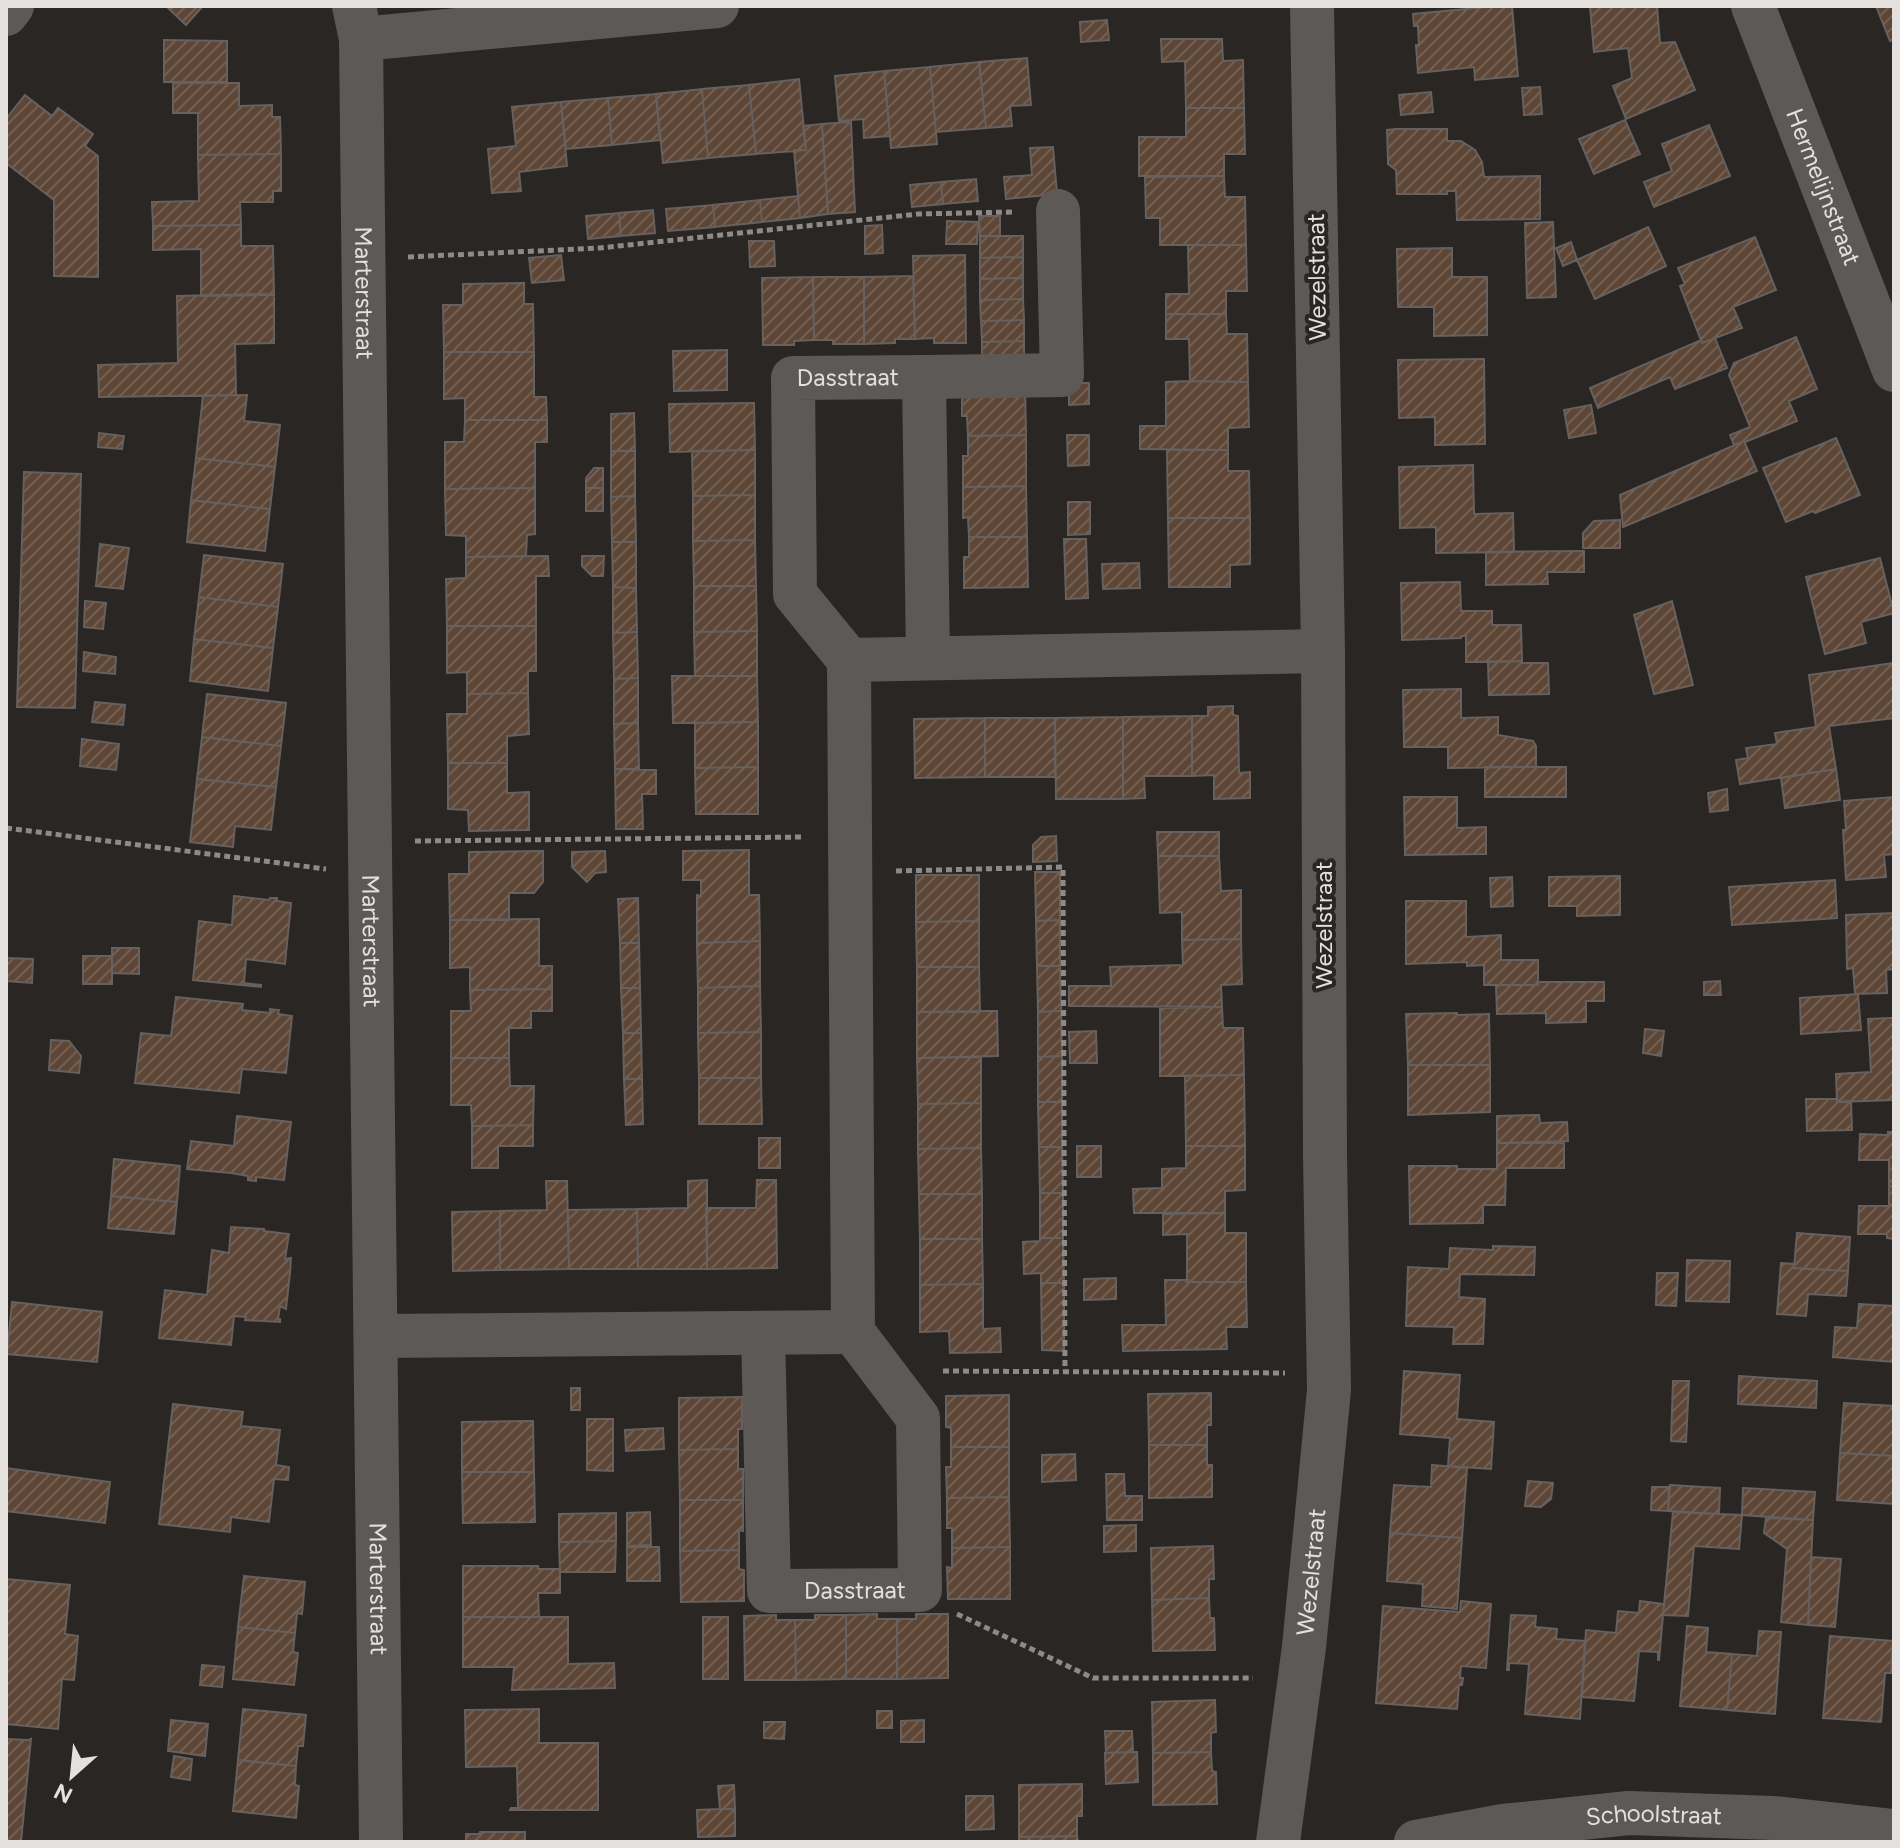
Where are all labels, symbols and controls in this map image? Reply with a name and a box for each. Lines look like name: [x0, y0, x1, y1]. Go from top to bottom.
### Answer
street label: Hermelijnstraat: [1780, 104, 1867, 269]
street label: Wezelstraat: [1301, 213, 1332, 341]
street label: Marterstraat: [349, 226, 380, 360]
street label: Dasstraat: [797, 362, 899, 392]
street label: Wezelstraat: [1309, 861, 1338, 989]
street label: Marterstraat: [356, 874, 387, 1008]
street label: Wezelstraat: [1290, 1507, 1331, 1637]
street label: Marterstraat: [363, 1522, 394, 1656]
street label: Dasstraat: [804, 1575, 906, 1605]
north arrow: [32, 1736, 112, 1816]
text: N: [49, 1777, 77, 1809]
street label: Schoolstraat: [1584, 1798, 1722, 1831]

